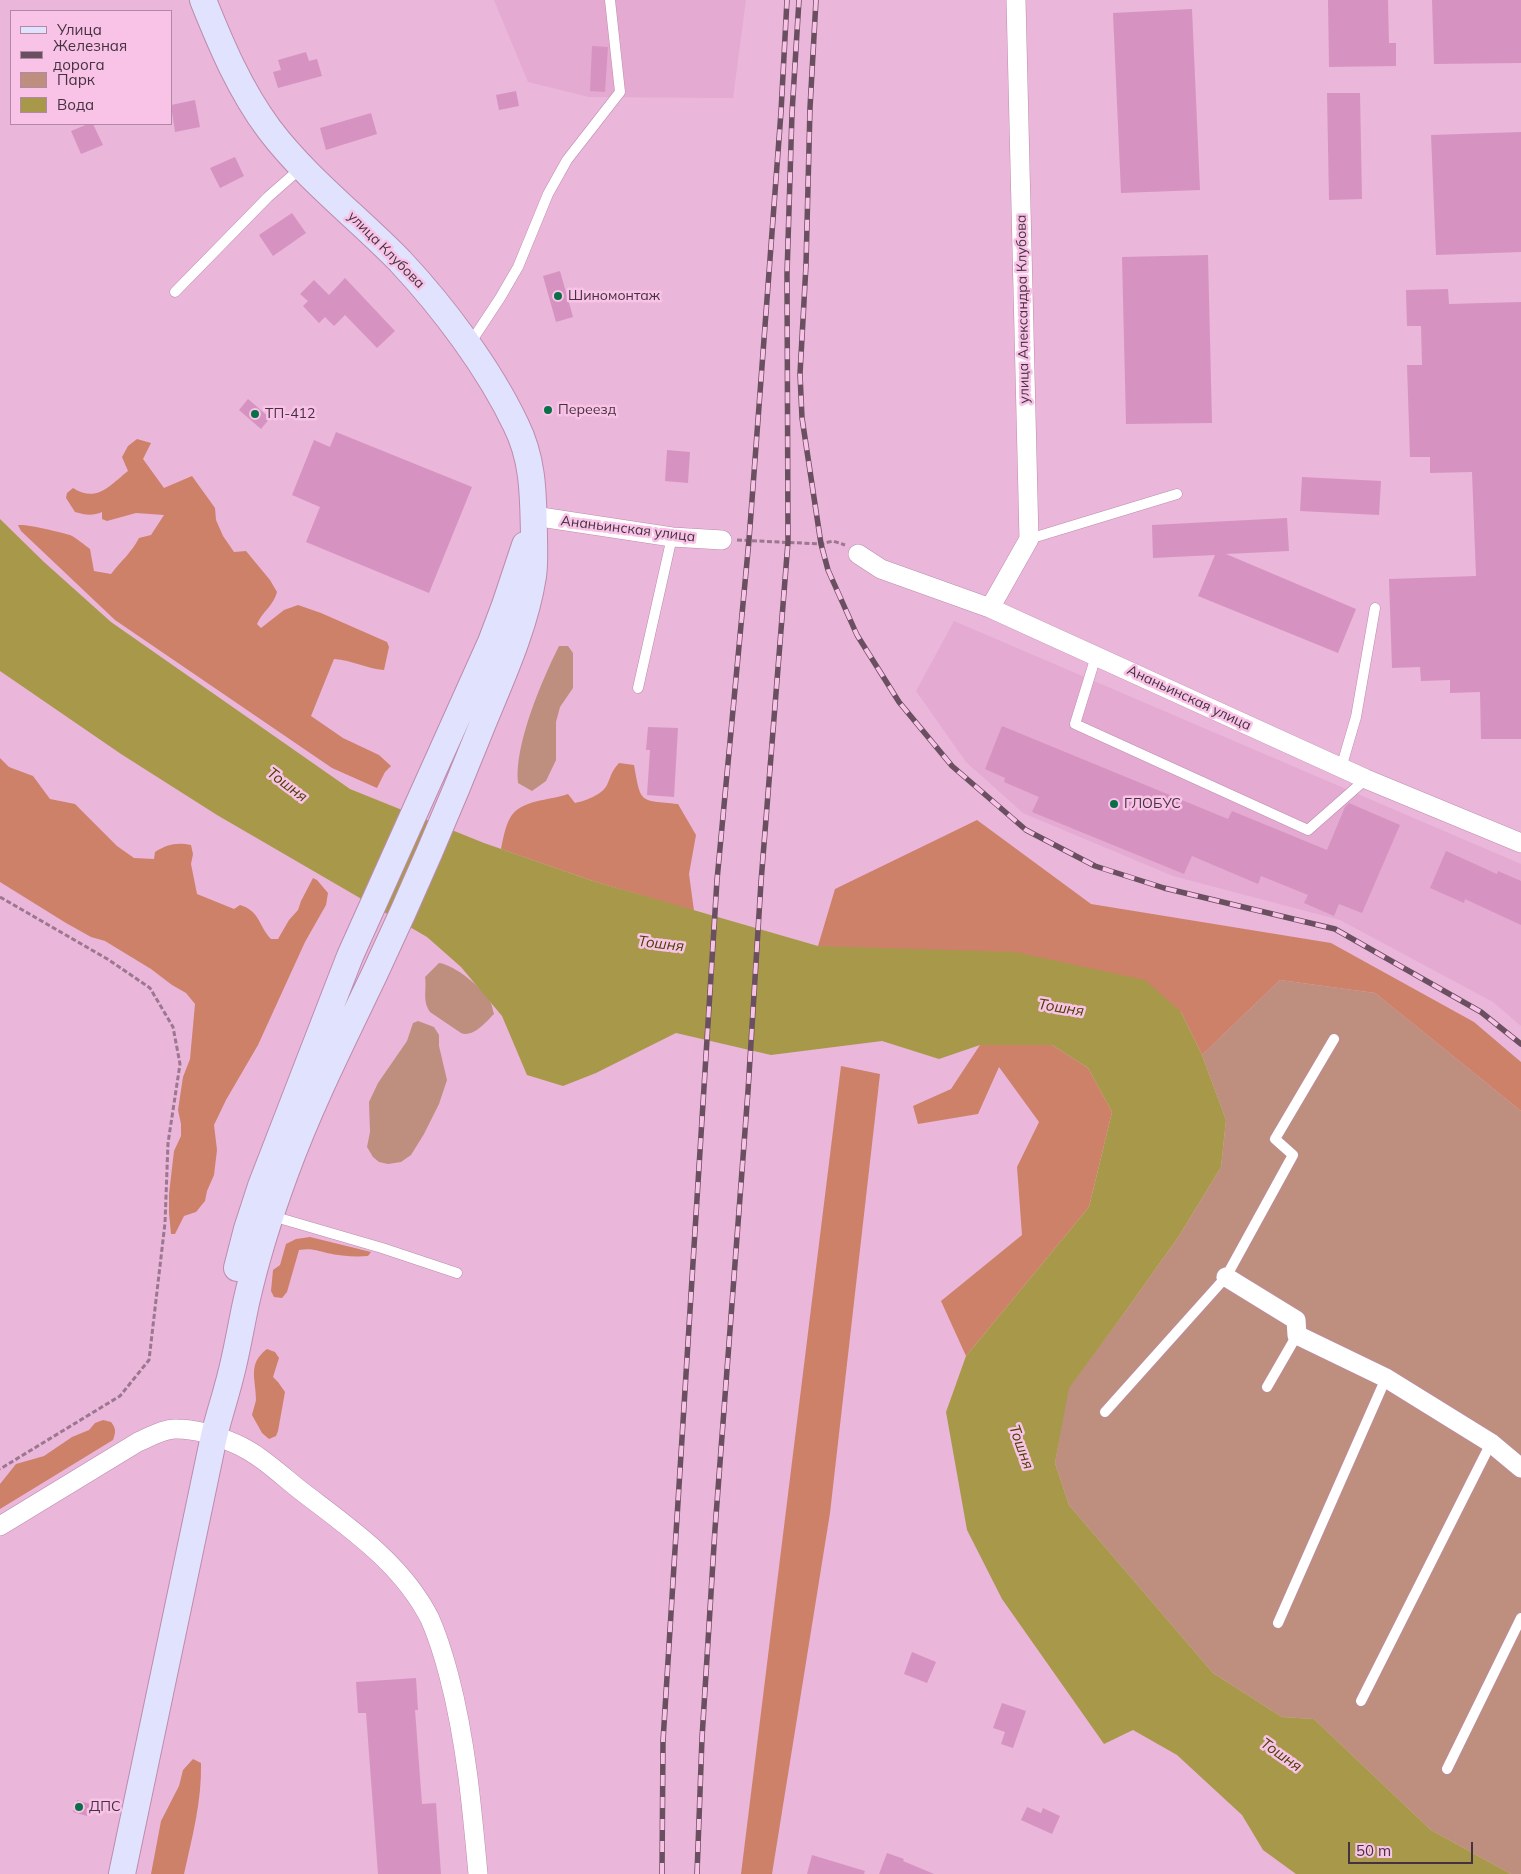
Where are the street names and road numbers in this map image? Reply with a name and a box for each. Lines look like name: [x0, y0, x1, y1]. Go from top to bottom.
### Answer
street label: улица Клубова: [344, 208, 428, 292]
street label: улица Александра Клубова: [1013, 214, 1033, 404]
street label: Ананьинская улица: [560, 512, 696, 546]
street label: Ананьинская улица: [1124, 662, 1254, 734]

